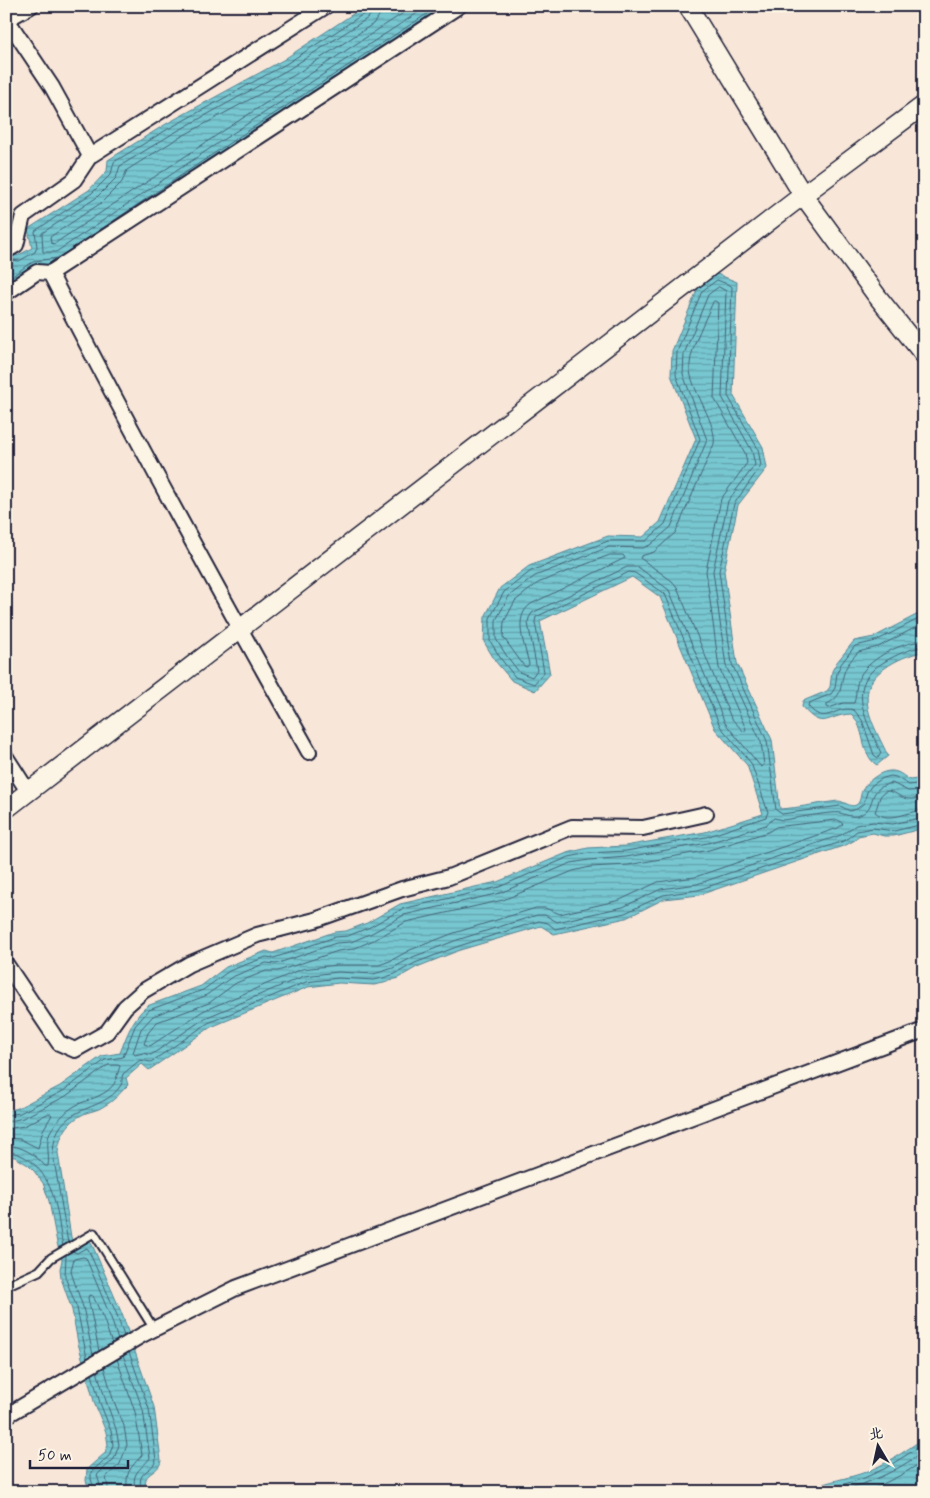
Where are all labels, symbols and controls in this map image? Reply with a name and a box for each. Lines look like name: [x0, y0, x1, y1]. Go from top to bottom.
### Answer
north arrow: [852, 1420, 902, 1470]
text: 北: [868, 1424, 884, 1444]
scale bar: [30, 1438, 128, 1470]
text: 50 m: [38, 1446, 72, 1466]

